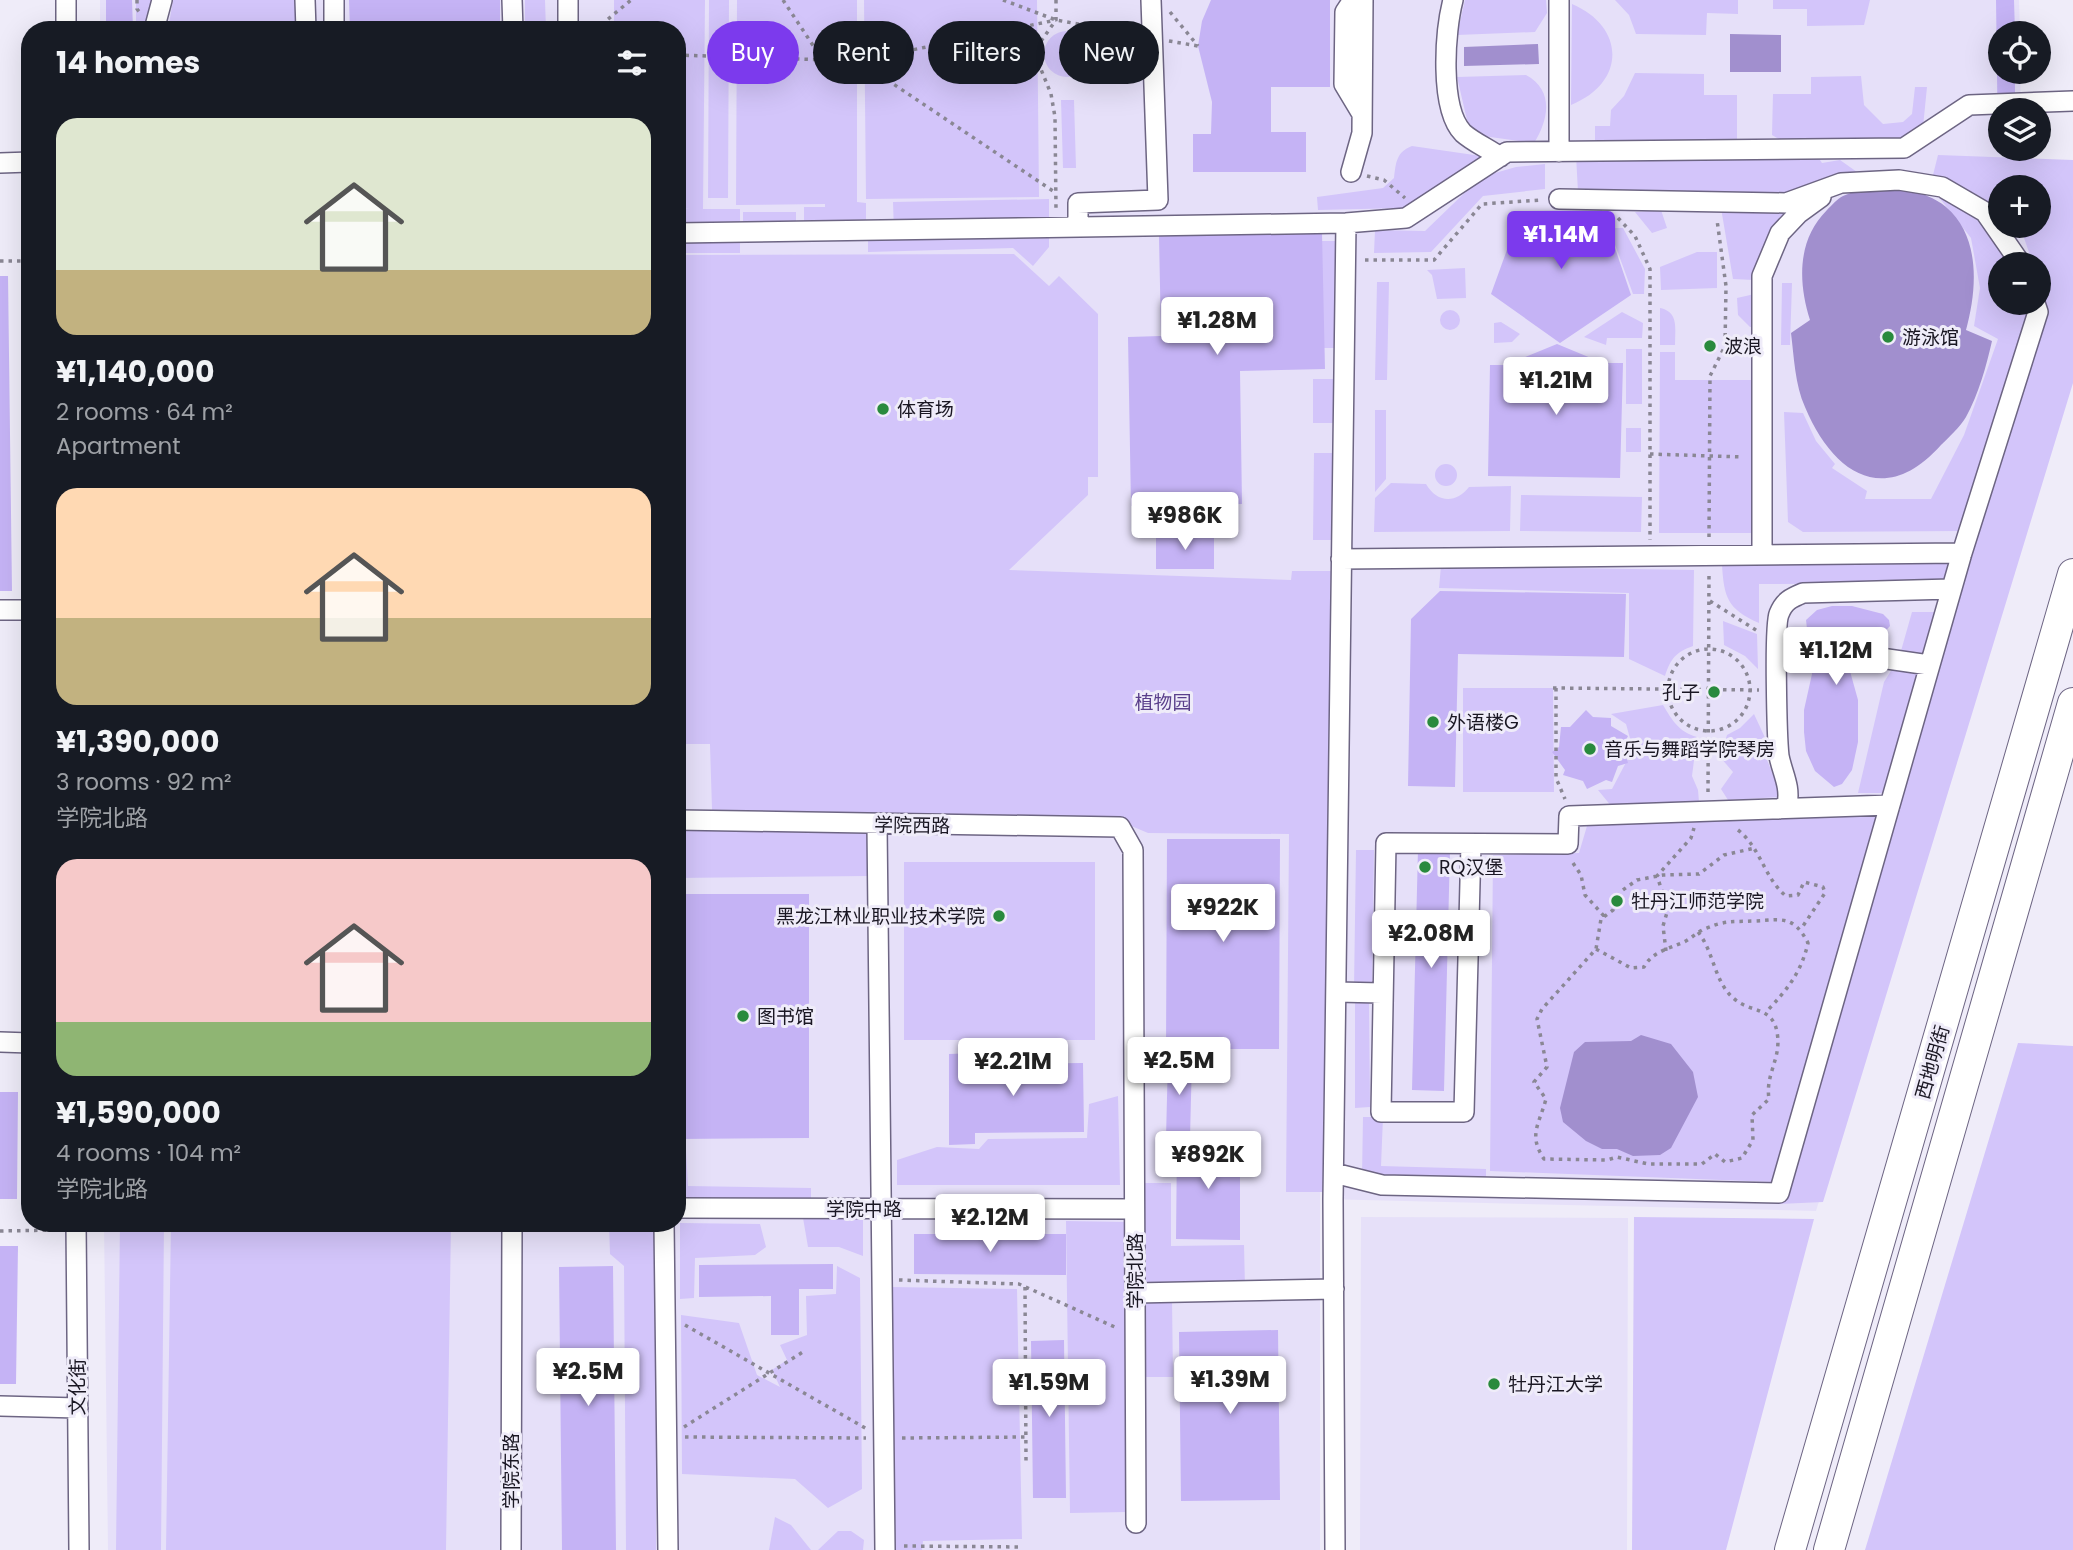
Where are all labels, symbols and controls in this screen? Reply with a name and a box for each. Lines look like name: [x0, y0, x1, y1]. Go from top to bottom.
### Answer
chip: Buy: [707, 21, 799, 84]
chip: Rent: [813, 21, 914, 84]
chip: Filters: [928, 21, 1045, 84]
chip: New: [1059, 21, 1159, 84]
map controls: [1988, 21, 2051, 315]
button: locate: [1988, 21, 2051, 84]
text: 14 homes: [56, 41, 200, 84]
icon: filters: [613, 44, 651, 82]
button: layers: [1988, 98, 2051, 161]
icon: home: [291, 164, 417, 290]
button: +: [1988, 175, 2051, 238]
pin: ¥1.14M: [1504, 212, 1618, 271]
text: ¥1.14M: [1523, 218, 1599, 250]
button: −: [1988, 252, 2051, 315]
pin: ¥1.28M: [1160, 298, 1274, 357]
text: ¥1.28M: [1177, 304, 1257, 336]
place label: 游泳馆: [1902, 324, 1959, 351]
marker: 游泳馆: [1880, 329, 1896, 345]
place label: 波浪: [1724, 333, 1762, 360]
marker: 波浪: [1702, 338, 1718, 354]
text: ¥1,140,000: [56, 350, 214, 393]
pin: ¥1.21M: [1499, 358, 1613, 417]
text: ¥1.21M: [1519, 364, 1593, 396]
text: 2 rooms · 64 m²: [56, 396, 233, 428]
place label: 体育场: [897, 396, 954, 423]
marker: 体育场: [875, 401, 891, 417]
text: Apartment: [56, 430, 181, 462]
pin: ¥986K: [1136, 492, 1234, 552]
text: ¥986K: [1147, 499, 1223, 531]
icon: home: [291, 534, 417, 660]
pin: ¥1.12M: [1779, 628, 1893, 687]
text: ¥1.12M: [1799, 634, 1873, 666]
place label: 孔子: [1662, 679, 1700, 706]
marker: 孔子: [1706, 684, 1722, 700]
park label: 植物园: [1134, 689, 1192, 716]
place label: 外语楼G: [1447, 709, 1519, 736]
marker: 外语楼G: [1425, 714, 1441, 730]
text: ¥1,390,000: [56, 720, 219, 763]
place label: 音乐与舞蹈学院琴房: [1604, 736, 1775, 763]
marker: 音乐与舞蹈学院琴房: [1582, 741, 1598, 757]
text: 3 rooms · 92 m²: [56, 766, 232, 798]
text: 学院北路: [56, 802, 148, 834]
street label: 学院西路: [874, 811, 950, 840]
place label: RQ汉堡: [1439, 854, 1504, 881]
marker: RQ汉堡: [1417, 859, 1433, 875]
pin: ¥922K: [1174, 884, 1272, 944]
place label: 牡丹江师范学院: [1631, 888, 1764, 915]
text: ¥922K: [1187, 891, 1259, 923]
marker: 牡丹江师范学院: [1609, 893, 1625, 909]
place label: 黑龙江林业职业技术学院: [776, 903, 985, 930]
icon: home: [291, 905, 417, 1031]
marker: 黑龙江林业职业技术学院: [991, 908, 1007, 924]
pin: ¥2.08M: [1374, 911, 1488, 970]
text: ¥2.08M: [1388, 917, 1474, 949]
place label: 图书馆: [757, 1003, 814, 1030]
marker: 图书馆: [735, 1008, 751, 1024]
street label: 西地明街: [1909, 1022, 1956, 1102]
pin: ¥2.21M: [956, 1038, 1070, 1098]
pin: ¥2.5M: [1130, 1038, 1228, 1097]
text: ¥2.5M: [1143, 1044, 1215, 1076]
text: ¥2.21M: [974, 1045, 1052, 1077]
text: ¥1,590,000: [56, 1091, 221, 1134]
pin: ¥892K: [1159, 1132, 1257, 1191]
text: 4 rooms · 104 m²: [56, 1137, 241, 1169]
text: ¥892K: [1171, 1138, 1245, 1170]
text: 学院北路: [56, 1173, 148, 1205]
pin: ¥2.12M: [933, 1194, 1047, 1254]
street label: 学院中路: [826, 1196, 902, 1223]
text: ¥2.12M: [951, 1201, 1029, 1233]
street label: 学院北路: [1122, 1233, 1149, 1309]
pin: ¥2.5M: [539, 1348, 637, 1408]
text: ¥2.5M: [552, 1355, 624, 1387]
pin: ¥1.39M: [1173, 1356, 1287, 1416]
street label: 文化街: [64, 1358, 91, 1416]
pin: ¥1.59M: [992, 1360, 1106, 1419]
text: ¥1.39M: [1190, 1363, 1270, 1395]
text: ¥1.59M: [1009, 1366, 1089, 1398]
place label: 牡丹江大学: [1508, 1371, 1603, 1398]
marker: 牡丹江大学: [1486, 1376, 1502, 1392]
street label: 学院东路: [498, 1433, 525, 1509]

